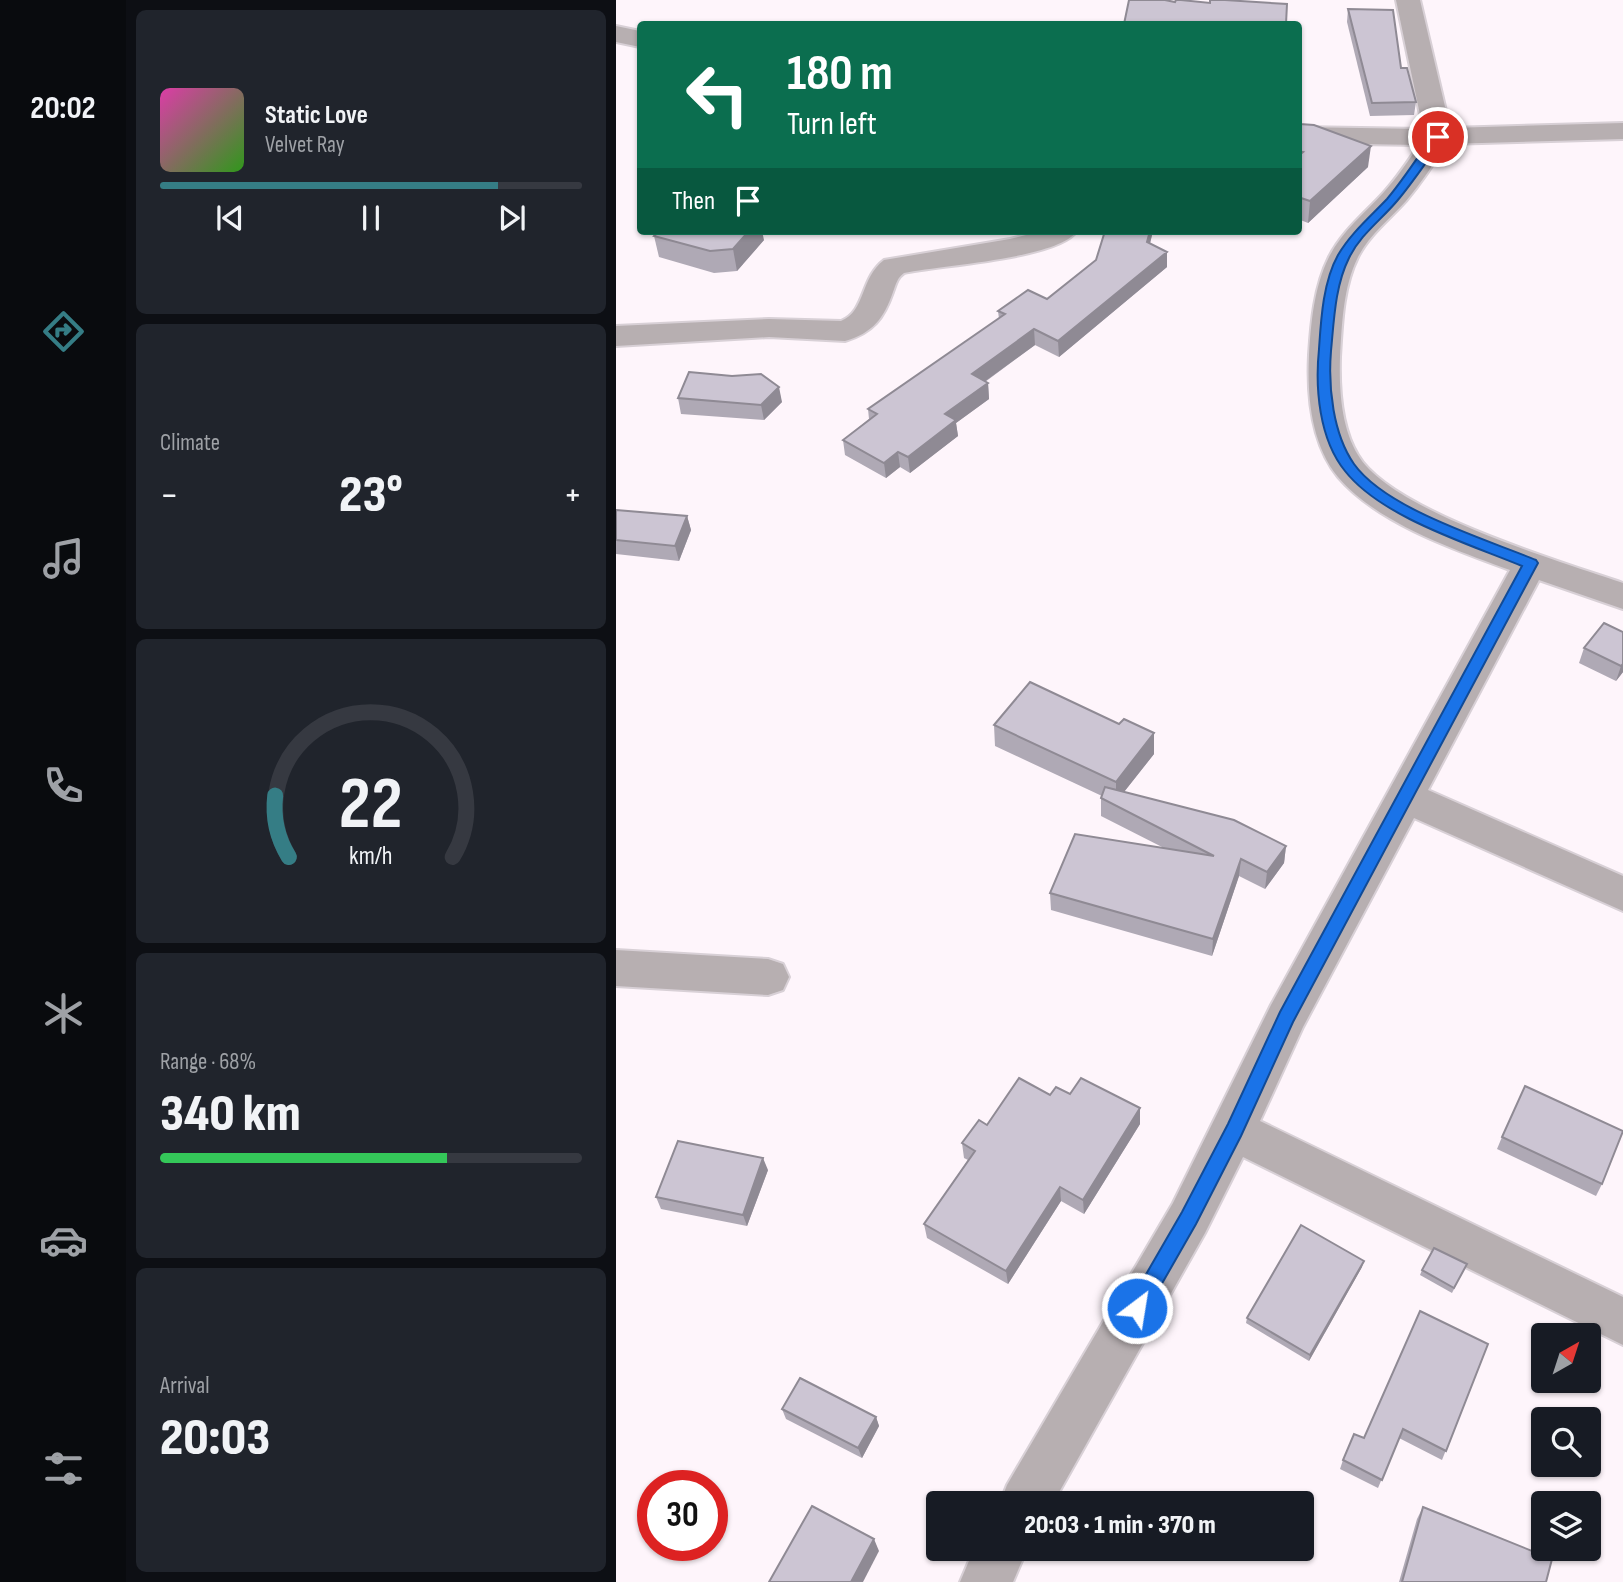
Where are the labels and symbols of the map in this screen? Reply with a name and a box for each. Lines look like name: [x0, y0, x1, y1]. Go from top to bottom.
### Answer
pin: [1408, 107, 1468, 167]
position arrow: [1100, 1271, 1174, 1345]
north arrow: [1531, 1323, 1601, 1393]
speed limit sign: 30: [637, 1470, 728, 1561]

